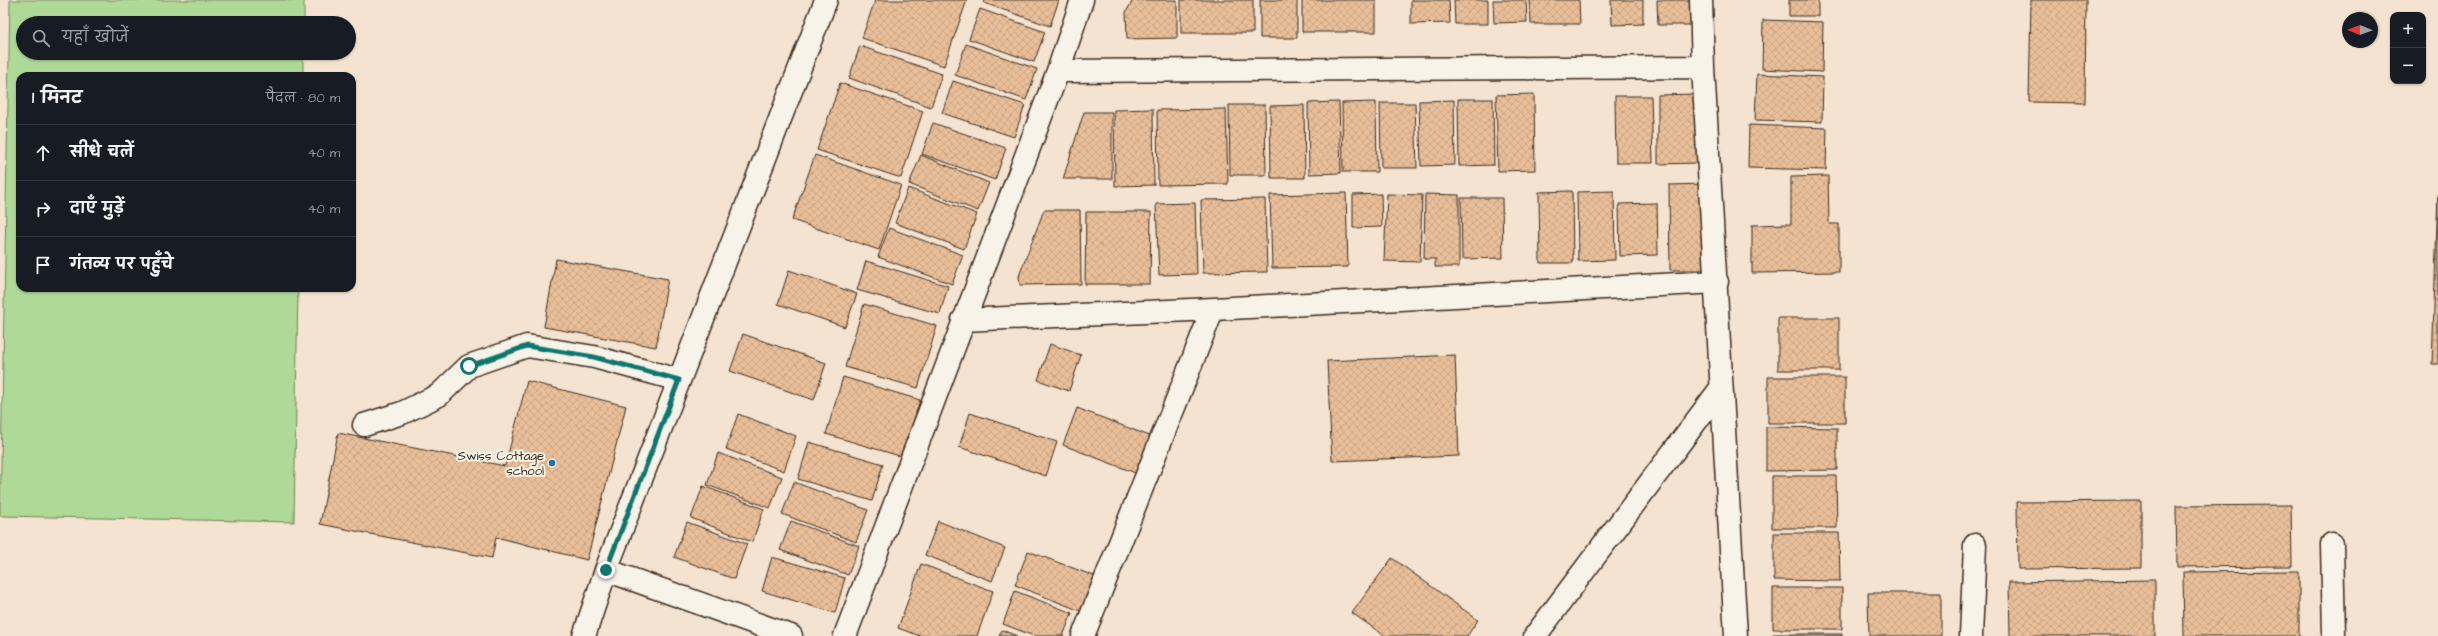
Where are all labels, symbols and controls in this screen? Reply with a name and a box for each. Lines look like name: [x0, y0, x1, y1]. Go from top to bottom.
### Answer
north arrow: [2342, 12, 2378, 48]
map controls: [2390, 12, 2426, 84]
button: +: [2390, 12, 2426, 48]
search box: [16, 16, 356, 60]
icon: search: [30, 27, 52, 49]
text: यहाँ खोजें: [62, 27, 129, 48]
button: −: [2390, 48, 2426, 84]
text: 1 मिनट: [32, 86, 82, 110]
text: पैदल · 80 m: [266, 89, 340, 107]
icon: ahead: [32, 142, 54, 164]
text: सीधे चलें: [70, 142, 134, 163]
text: 40 m: [308, 144, 340, 162]
icon: right: [32, 198, 54, 220]
text: दाएँ मुड़ें: [70, 198, 124, 219]
text: 40 m: [308, 200, 340, 218]
icon: arrive: [32, 254, 54, 276]
text: गंतव्य पर पहुँचे: [70, 254, 173, 275]
route start: [460, 357, 478, 375]
place label: Swiss Cottage school: [458, 447, 544, 480]
marker: Swiss Cottage school: [547, 458, 557, 468]
route end: [597, 561, 615, 579]

